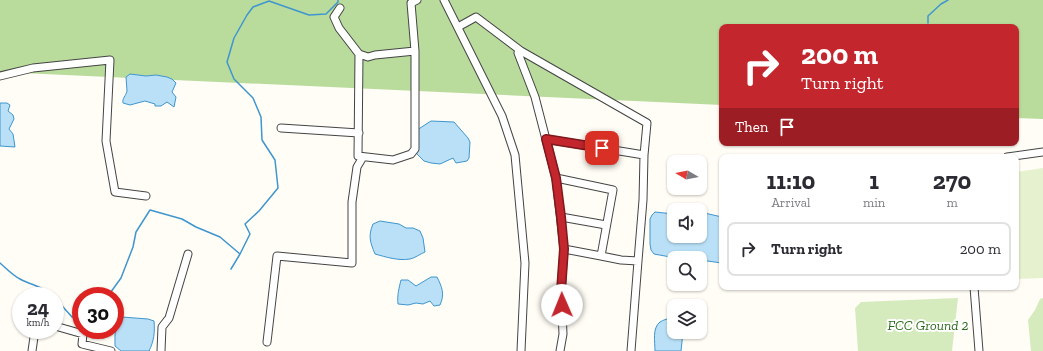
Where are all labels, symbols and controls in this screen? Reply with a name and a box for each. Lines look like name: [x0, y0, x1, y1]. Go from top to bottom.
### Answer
text: 200 m: [801, 38, 878, 71]
icon: right: [735, 40, 787, 92]
text: Turn right: [801, 72, 883, 94]
icon: arrive: [776, 116, 798, 138]
text: Then: [735, 118, 768, 136]
pin: [585, 131, 619, 165]
icon: arrive: [591, 137, 613, 159]
north arrow: [667, 155, 707, 195]
map controls: [667, 155, 707, 339]
text: 11:10: [767, 166, 815, 195]
text: 1: [869, 166, 879, 195]
text: 270: [933, 166, 971, 195]
text: Arrival: [771, 195, 811, 210]
text: min: [863, 195, 885, 210]
text: m: [947, 195, 958, 210]
button: sound: [667, 203, 707, 243]
icon: right: [737, 238, 759, 260]
text: Turn right: [771, 240, 842, 258]
text: 200 m: [960, 240, 1001, 258]
button: search: [667, 251, 707, 291]
position arrow: [541, 284, 583, 326]
speed limit sign: 30: [72, 287, 124, 339]
text: 24: [27, 296, 49, 320]
button: layers: [667, 299, 707, 339]
text: km/h: [27, 317, 49, 329]
park label: FCC Ground 2: [887, 317, 969, 334]

